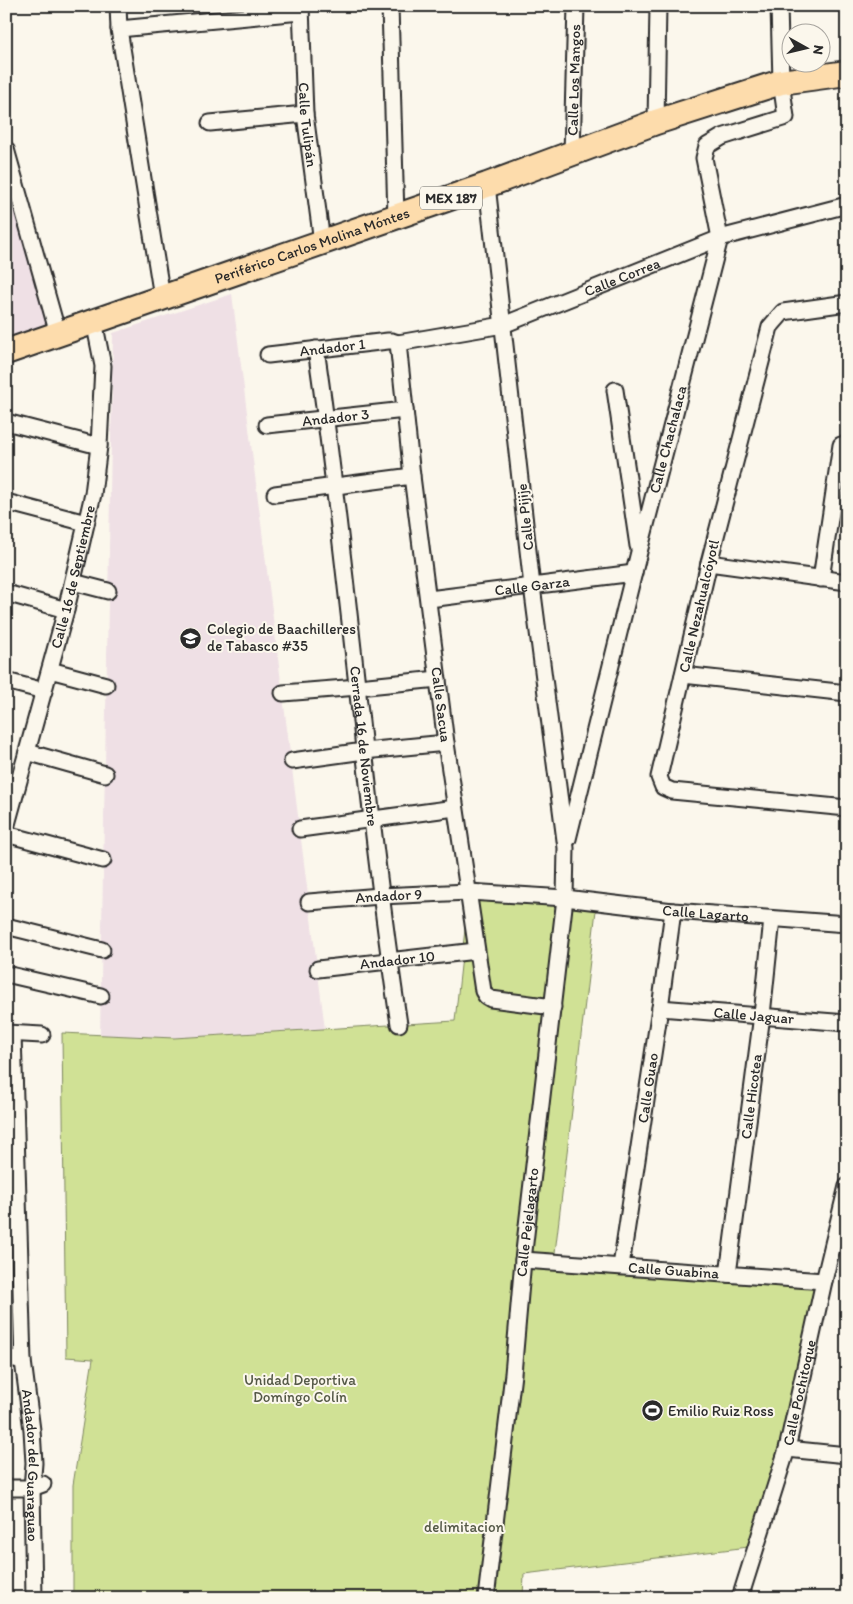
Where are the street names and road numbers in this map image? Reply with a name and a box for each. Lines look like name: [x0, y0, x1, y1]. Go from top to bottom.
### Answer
street label: Calle Los Mangos: [563, 24, 585, 136]
street label: Calle Tulipán: [295, 82, 321, 168]
road number: MEX 187: [420, 187, 482, 210]
street label: Periférico Carlos Molina Móntes: [212, 203, 412, 288]
street label: Calle Correa: [582, 254, 663, 301]
street label: Andador 1: [299, 335, 366, 360]
street label: Calle Chachalaca: [645, 383, 691, 495]
street label: Andador 3: [301, 405, 370, 430]
street label: Calle Pijije: [513, 483, 537, 551]
street label: Calle 16 de Septiembre: [47, 503, 99, 651]
street label: Calle Nezahualcóyotl: [675, 537, 723, 674]
street label: Calle Garza: [494, 572, 571, 600]
street label: Cerrada 16 de Noviembre: [346, 665, 382, 827]
street label: Calle Sacua: [427, 666, 455, 744]
street label: Andador 9: [355, 885, 423, 907]
street label: Calle Lagarto: [661, 901, 749, 926]
street label: Andador 10: [359, 947, 436, 973]
street label: Calle Jaguar: [713, 1003, 795, 1028]
street label: Calle Guao: [634, 1052, 662, 1124]
street label: Calle Hicotea: [737, 1053, 766, 1140]
street label: Calle Pejelagarto: [513, 1167, 543, 1278]
street label: Calle Guabina: [628, 1258, 720, 1283]
street label: Calle Pochitoque: [779, 1338, 820, 1447]
street label: Andador del Guaraguao: [18, 1388, 43, 1542]

